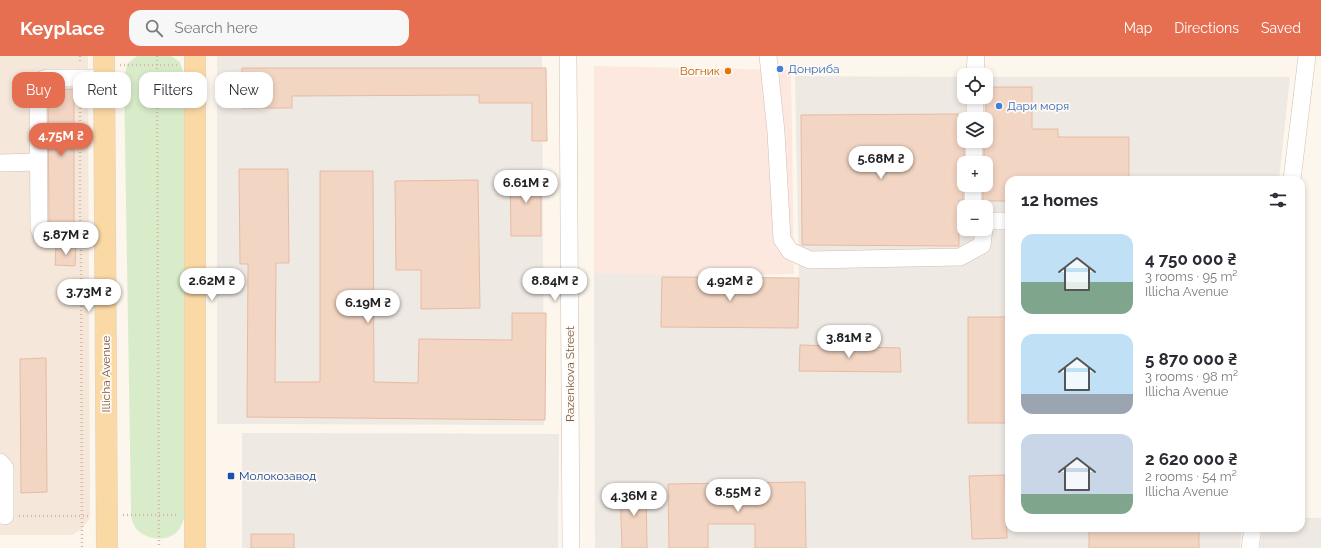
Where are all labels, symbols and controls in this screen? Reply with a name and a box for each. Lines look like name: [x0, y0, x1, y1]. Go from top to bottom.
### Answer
search box: [129, 10, 409, 46]
text: Keyplace: [20, 17, 105, 39]
icon: search: [143, 17, 165, 39]
text: Search here: [175, 19, 258, 37]
text: Map: [1124, 20, 1152, 36]
text: Directions: [1174, 20, 1239, 36]
text: Saved: [1261, 20, 1301, 36]
place label: Донриба: [788, 62, 840, 76]
place label: Вогник: [680, 64, 720, 78]
marker: Донриба: [775, 64, 785, 74]
marker: Вогник: [723, 66, 733, 76]
map controls: [957, 68, 993, 236]
button: locate: [957, 68, 993, 104]
chip: Buy: [12, 72, 65, 108]
chip: Rent: [73, 72, 131, 108]
chip: Filters: [139, 72, 207, 108]
chip: New: [215, 72, 273, 108]
place label: Дари моря: [1007, 99, 1069, 113]
marker: Дари моря: [994, 101, 1004, 111]
button: layers: [957, 112, 993, 148]
pin: 4.75M ₴: [24, 123, 98, 157]
text: 4.75M ₴: [38, 128, 84, 143]
pin: 5.68M ₴: [844, 146, 918, 180]
text: 5.68M ₴: [857, 151, 905, 166]
button: +: [957, 156, 993, 192]
pin: 6.61M ₴: [489, 170, 563, 204]
text: 6.61M ₴: [503, 175, 549, 190]
icon: filters: [1267, 189, 1289, 211]
text: 12 homes: [1021, 190, 1098, 210]
button: −: [957, 200, 993, 236]
pin: 5.87M ₴: [29, 222, 103, 256]
text: 5.87M ₴: [43, 227, 89, 242]
text: 4 750 000 ₴: [1145, 249, 1237, 269]
icon: home: [1053, 250, 1101, 298]
pin: 2.62M ₴: [175, 268, 249, 302]
pin: 8.84M ₴: [518, 268, 592, 302]
pin: 4.92M ₴: [693, 268, 767, 302]
text: 3 rooms · 95 m²: [1145, 269, 1237, 284]
text: 2.62M ₴: [189, 273, 235, 288]
text: 8.84M ₴: [531, 273, 579, 288]
text: 4.92M ₴: [707, 273, 753, 288]
pin: 3.73M ₴: [52, 279, 126, 313]
text: 3.73M ₴: [66, 284, 112, 299]
text: Illicha Avenue: [1145, 284, 1228, 299]
pin: 6.19M ₴: [331, 290, 405, 324]
text: 6.19M ₴: [345, 295, 391, 310]
pin: 3.81M ₴: [812, 325, 886, 359]
street label: Razenkova Street: [563, 326, 577, 422]
text: 3.81M ₴: [826, 330, 872, 345]
street label: Illicha Avenue: [99, 335, 113, 413]
text: 5 870 000 ₴: [1145, 349, 1237, 369]
icon: home: [1053, 350, 1101, 398]
text: 3 rooms · 98 m²: [1145, 369, 1238, 384]
text: Illicha Avenue: [1145, 384, 1228, 399]
text: 2 620 000 ₴: [1145, 449, 1238, 469]
icon: home: [1053, 450, 1101, 498]
place label: Молокозавод: [239, 469, 316, 483]
text: 2 rooms · 54 m²: [1145, 469, 1237, 484]
marker: Молокозавод: [226, 471, 236, 481]
pin: 8.55M ₴: [701, 479, 775, 513]
pin: 4.36M ₴: [597, 483, 671, 517]
text: 8.55M ₴: [715, 484, 761, 499]
text: Illicha Avenue: [1145, 484, 1228, 499]
text: 4.36M ₴: [611, 488, 657, 503]

